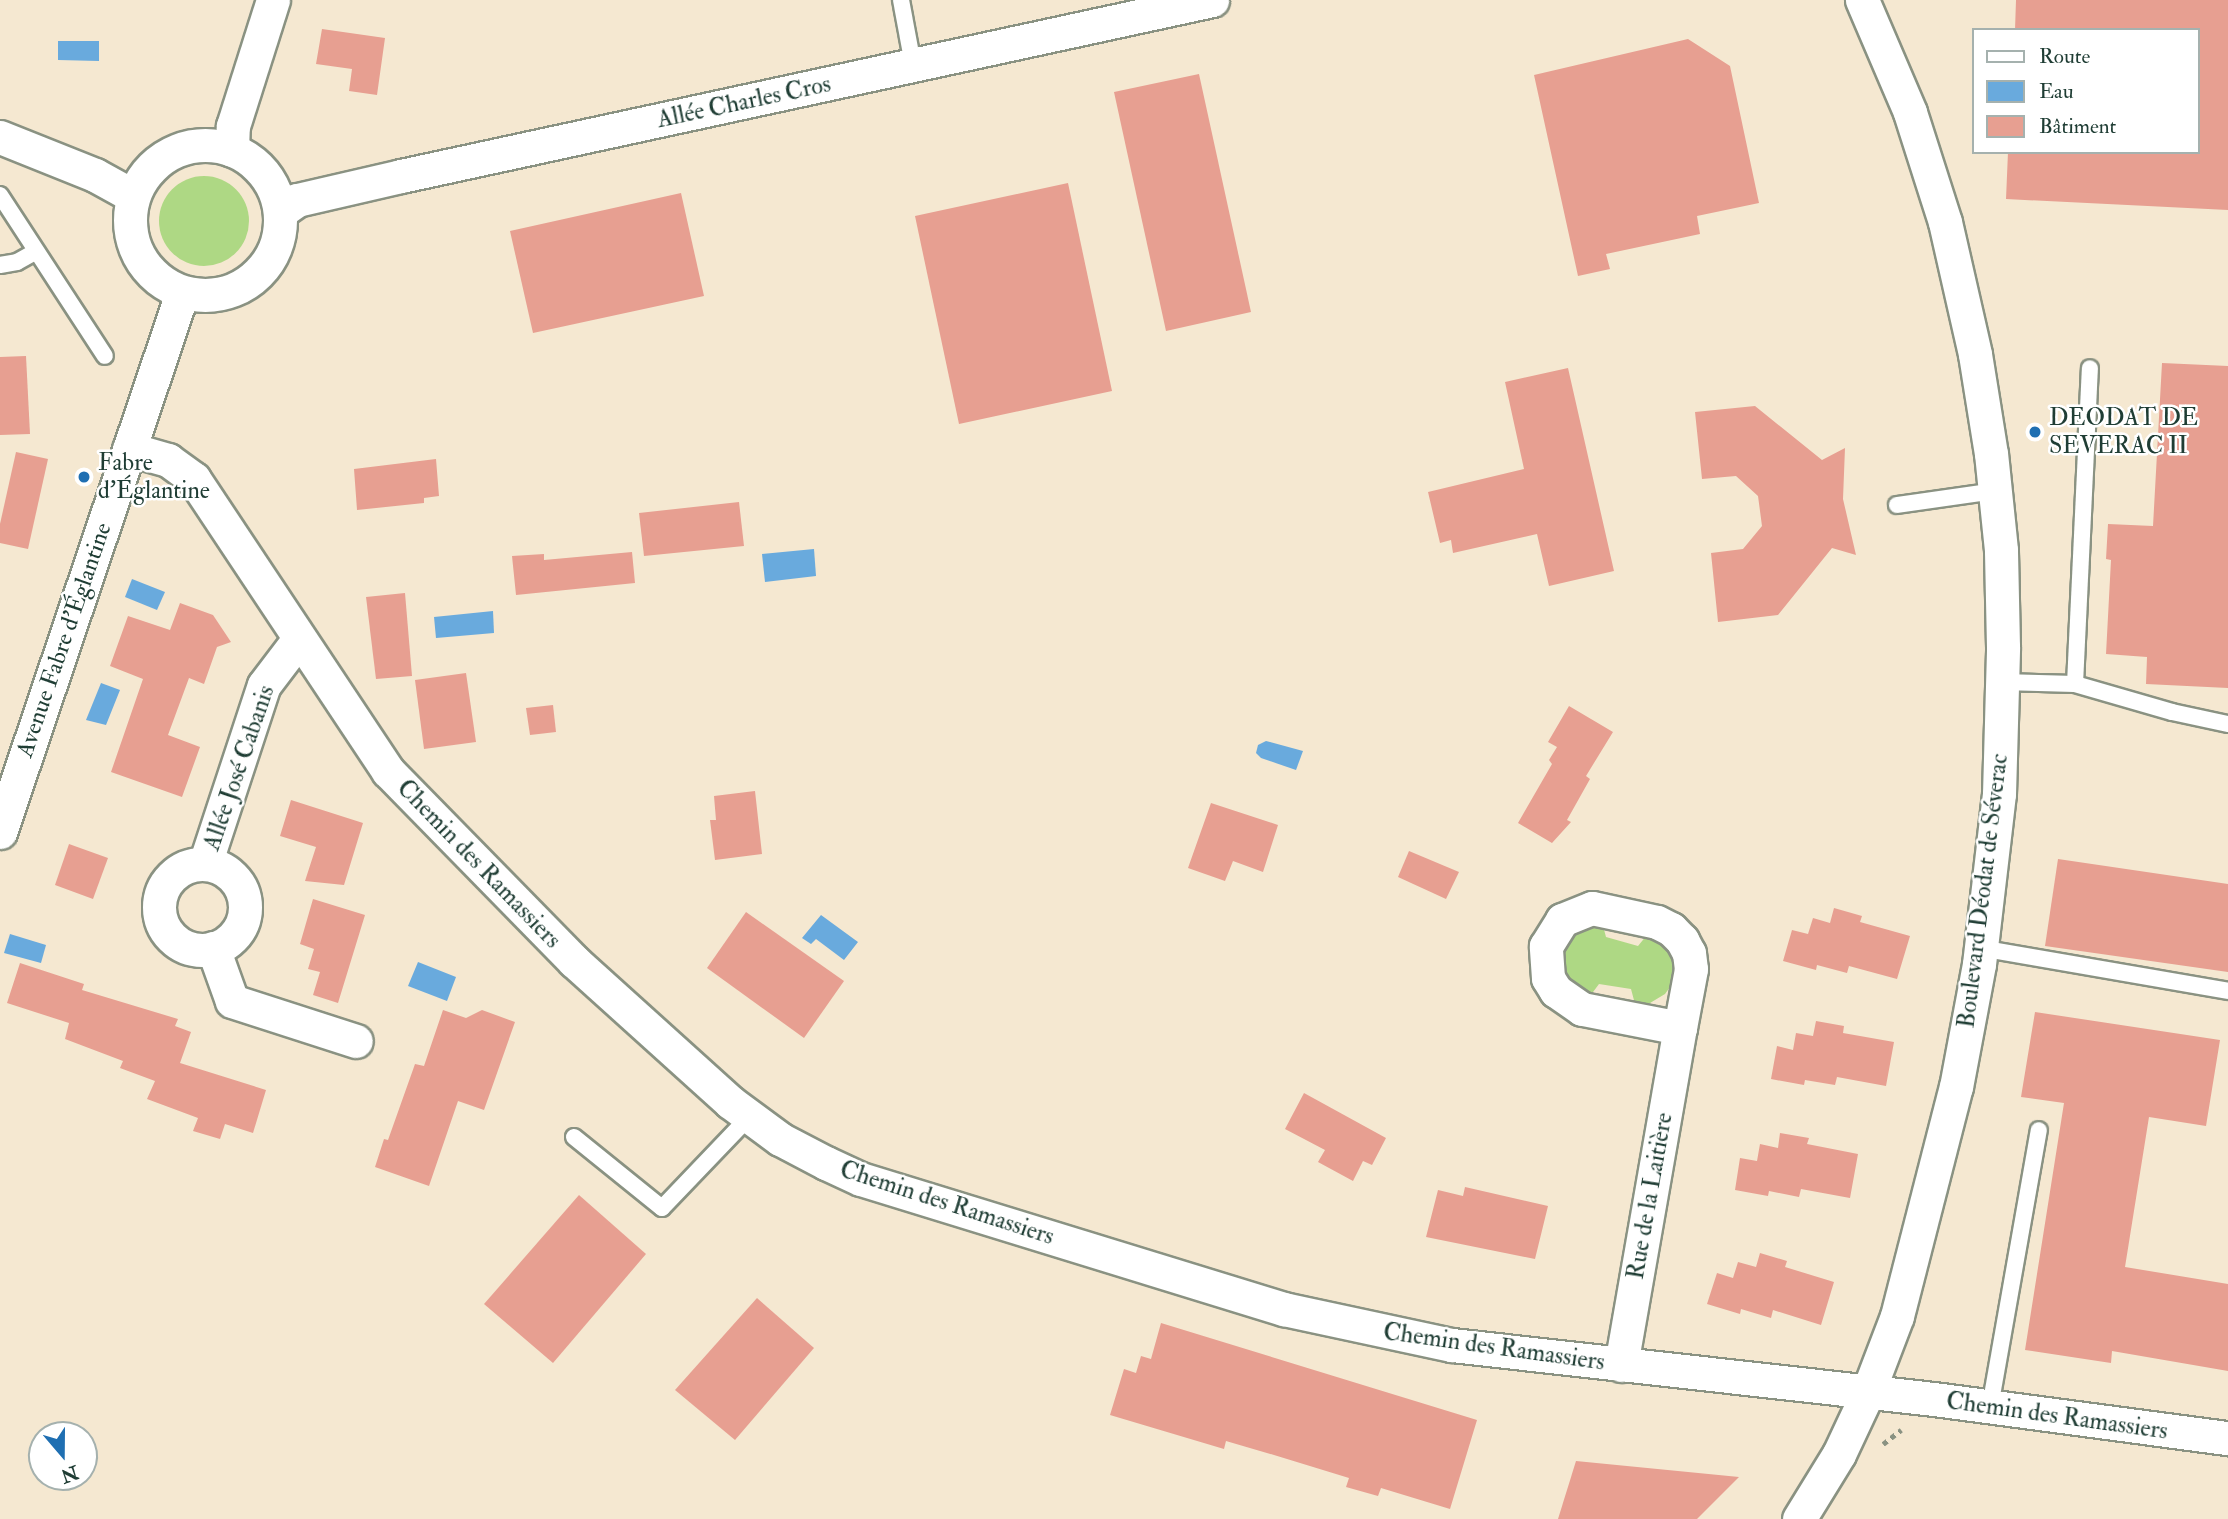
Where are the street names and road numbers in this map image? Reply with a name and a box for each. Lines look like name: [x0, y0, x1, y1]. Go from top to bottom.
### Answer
street label: Allée Charles Cros: [655, 70, 833, 134]
street label: Avenue Fabre d'Églantine: [10, 519, 118, 761]
street label: Allée José Cabanis: [197, 682, 281, 854]
street label: Boulevard Déodat de Séverac: [1952, 752, 2014, 1030]
street label: Chemin des Ramassiers: [391, 774, 567, 954]
street label: Rue de la Laitière: [1621, 1110, 1679, 1282]
street label: Chemin des Ramassiers: [836, 1155, 1058, 1251]
street label: Chemin des Ramassiers: [1381, 1317, 1607, 1377]
street label: Chemin des Ramassiers: [1944, 1386, 2170, 1446]

